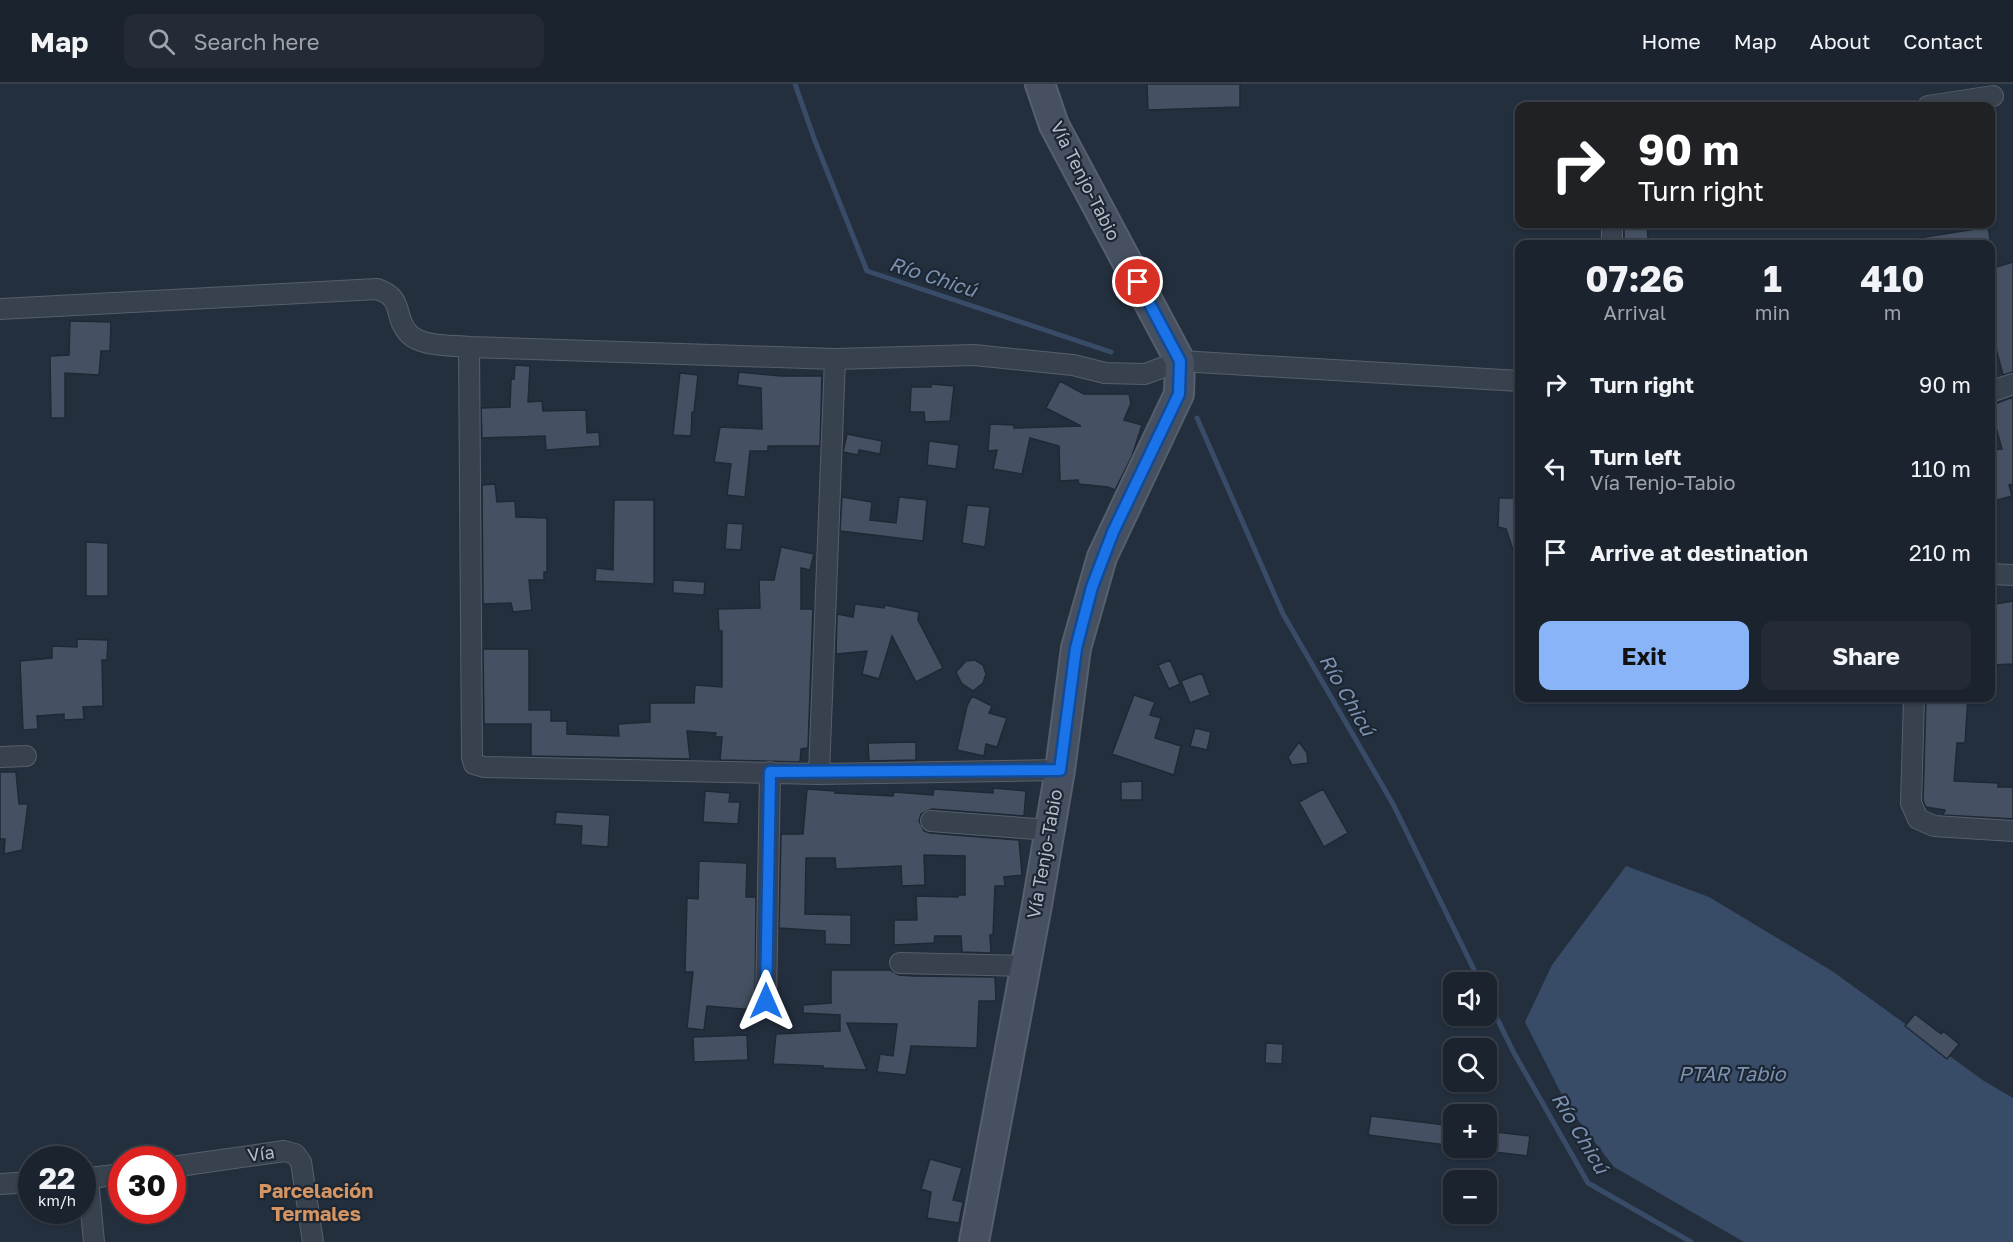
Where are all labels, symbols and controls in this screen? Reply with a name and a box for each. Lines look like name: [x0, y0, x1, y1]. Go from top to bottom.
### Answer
search box: [124, 14, 544, 68]
text: Map: [30, 25, 88, 58]
icon: search: [145, 25, 178, 58]
text: Search here: [193, 28, 319, 55]
text: Home: [1641, 28, 1701, 54]
text: Map: [1734, 28, 1777, 54]
text: About: [1810, 28, 1870, 54]
text: Contact: [1903, 28, 1983, 54]
street label: Vía Tenjo-Tabio: [1046, 117, 1125, 244]
text: 90 m: [1638, 124, 1739, 174]
icon: right: [1539, 126, 1617, 204]
text: Turn right: [1638, 175, 1764, 207]
water label: Río Chicú: [887, 251, 982, 302]
pin: [1112, 256, 1163, 307]
text: 07:26: [1585, 257, 1685, 300]
text: 1: [1763, 257, 1782, 300]
text: 410: [1860, 257, 1925, 300]
icon: arrive: [1121, 265, 1154, 298]
text: Arrival: [1604, 300, 1666, 324]
text: min: [1755, 300, 1790, 324]
text: m: [1884, 300, 1901, 324]
icon: right: [1539, 368, 1572, 401]
text: Turn right: [1590, 371, 1694, 398]
text: 90 m: [1919, 371, 1971, 398]
text: Turn left: [1590, 443, 1681, 470]
icon: left: [1539, 452, 1572, 485]
text: 110 m: [1911, 455, 1971, 482]
text: Vía Tenjo-Tabio: [1590, 470, 1735, 494]
icon: arrive: [1539, 536, 1572, 569]
text: Arrive at destination: [1590, 539, 1808, 566]
text: 210 m: [1909, 539, 1971, 566]
button: Exit: [1539, 621, 1749, 690]
button: Share: [1761, 621, 1971, 690]
water label: Río Chicú: [1315, 649, 1382, 741]
street label: Vía Tenjo-Tabio: [1022, 787, 1066, 920]
position arrow: [734, 969, 798, 1033]
map controls: [1443, 972, 1497, 1224]
button: sound: [1443, 972, 1497, 1026]
button: search: [1443, 1038, 1497, 1092]
water label: PTAR Tabio: [1678, 1061, 1787, 1085]
water label: Río Chicú: [1547, 1088, 1615, 1179]
button: +: [1443, 1104, 1497, 1158]
street label: Vía: [246, 1140, 276, 1166]
speed limit sign: 30: [108, 1146, 186, 1224]
text: 22: [39, 1160, 75, 1196]
button: −: [1443, 1170, 1497, 1224]
district label: Parcelación Termales: [259, 1178, 373, 1225]
text: km/h: [38, 1191, 76, 1209]

